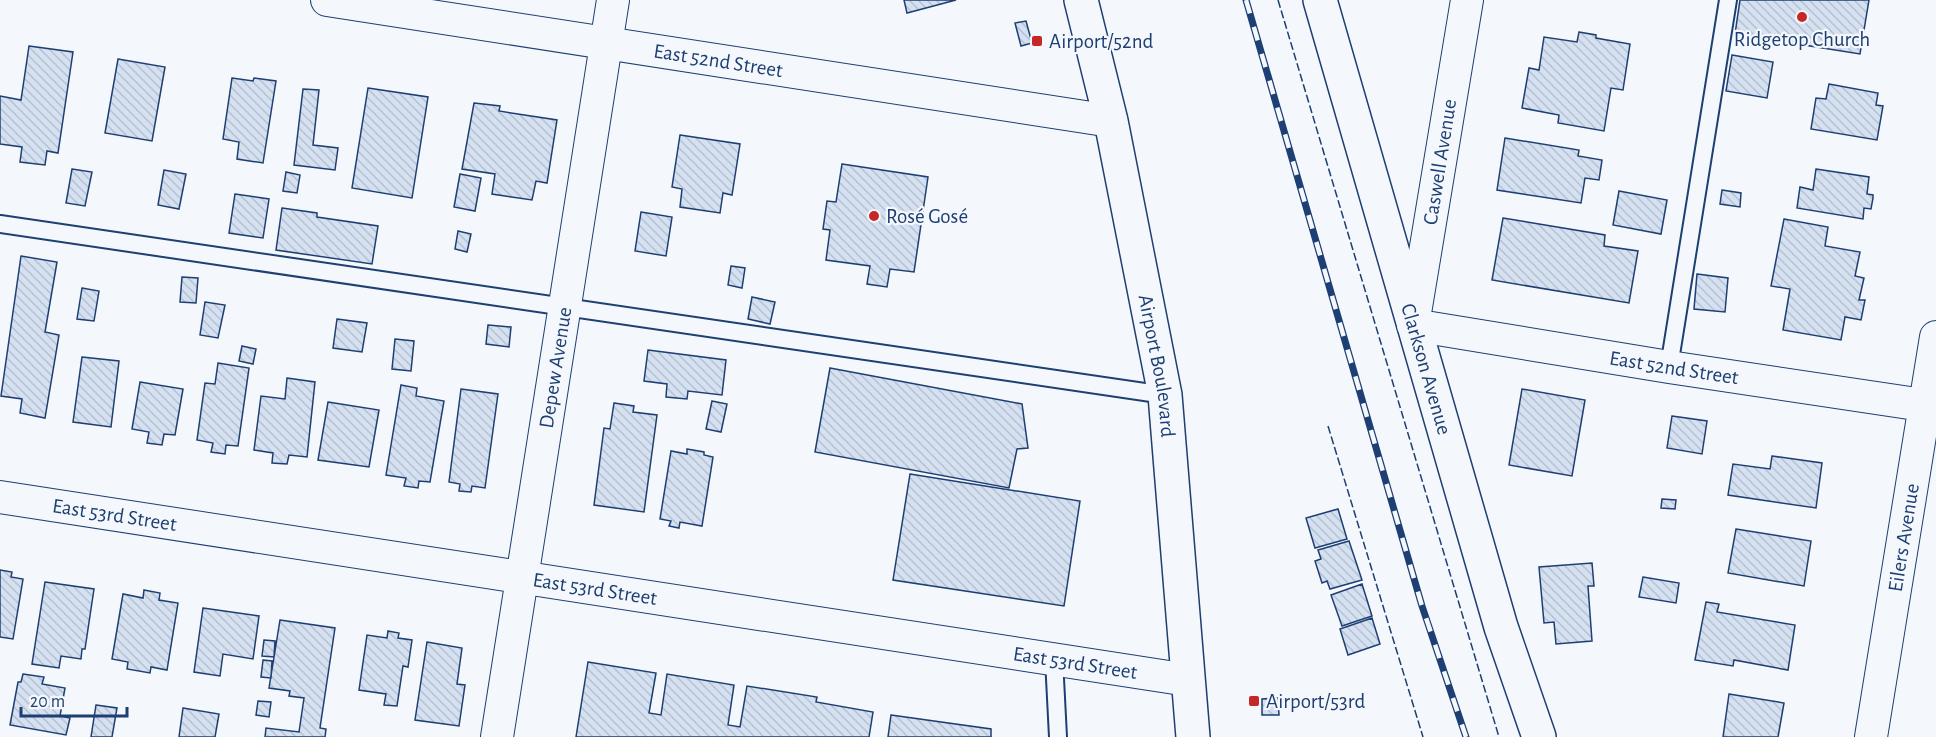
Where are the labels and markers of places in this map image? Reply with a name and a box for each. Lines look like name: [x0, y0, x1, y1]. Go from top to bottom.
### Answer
marker: Ridgetop Church: [1795, 10, 1809, 24]
place label: Ridgetop Church: [1734, 29, 1870, 50]
place label: Airport/52nd: [1049, 31, 1153, 52]
marker: Airport/52nd: [1030, 34, 1044, 48]
place label: Rosé Gosé: [886, 206, 968, 227]
marker: Rosé Gosé: [867, 209, 881, 223]
place label: Airport/53rd: [1266, 691, 1365, 712]
marker: Airport/53rd: [1247, 694, 1261, 708]

